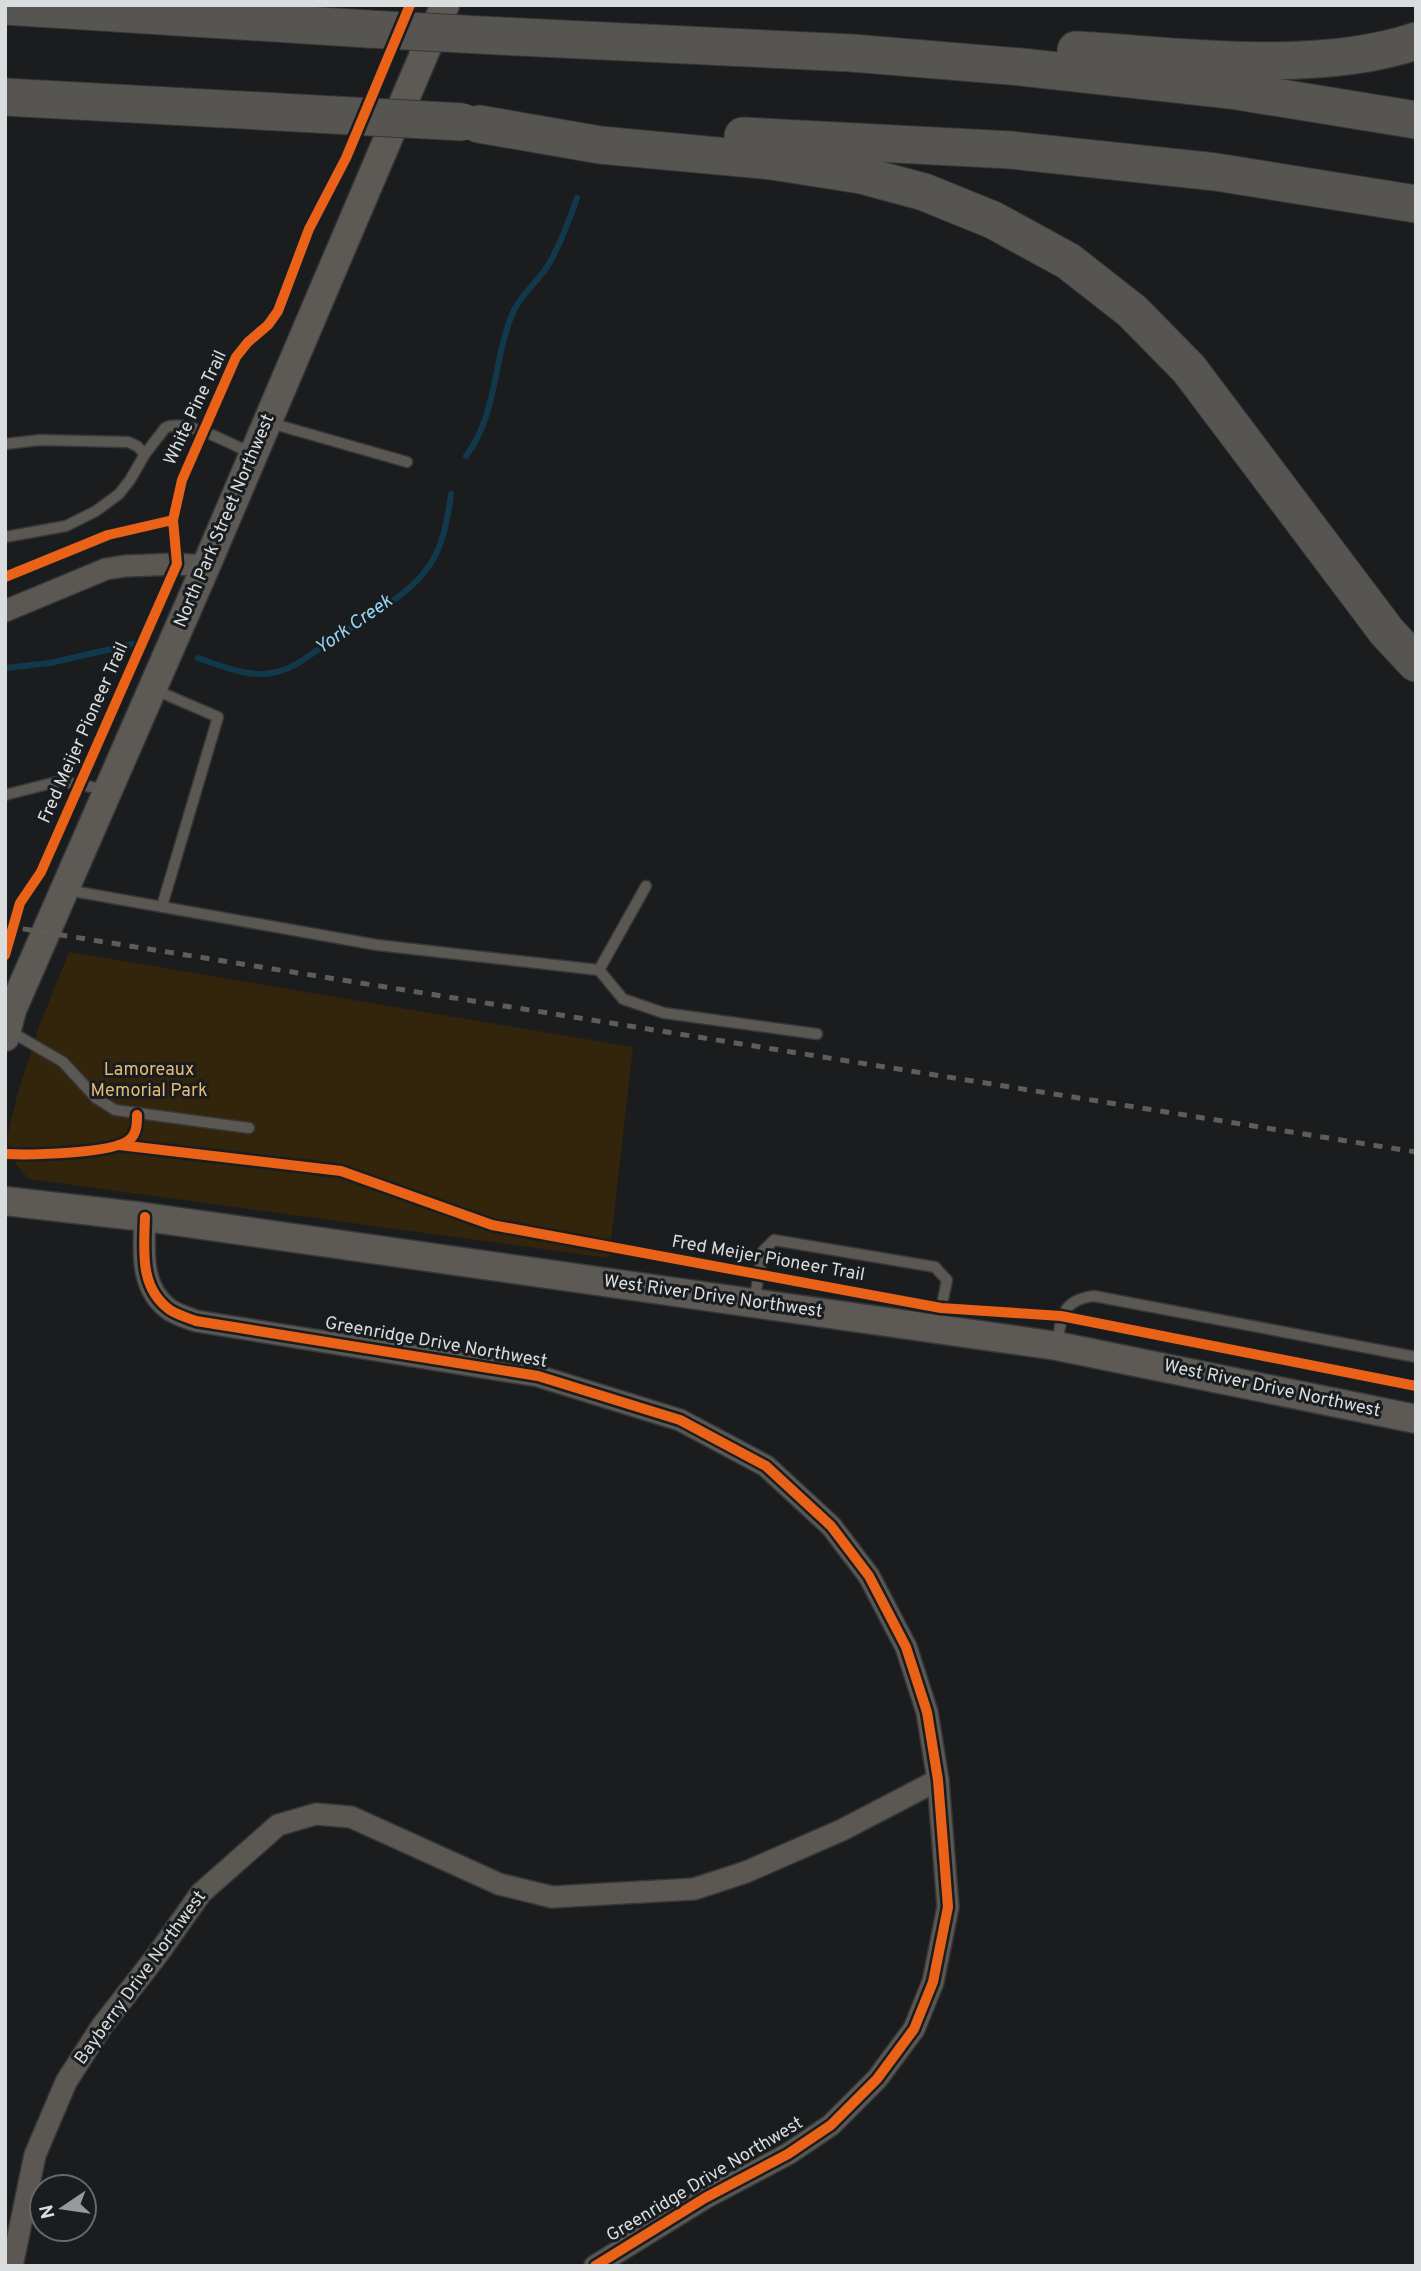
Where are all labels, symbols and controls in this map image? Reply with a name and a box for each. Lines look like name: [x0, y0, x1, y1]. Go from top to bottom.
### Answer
street label: White Pine Trail: [159, 347, 233, 469]
street label: North Park Street Northwest: [170, 411, 280, 631]
water label: York Creek: [311, 589, 398, 660]
street label: Fred Meijer Pioneer Trail: [34, 639, 134, 827]
park label: Lamoreaux Memorial Park: [91, 1059, 207, 1103]
street label: Fred Meijer Pioneer Trail: [670, 1231, 866, 1287]
street label: West River Drive Northwest: [602, 1270, 824, 1324]
street label: Greenridge Drive Northwest: [323, 1312, 549, 1374]
street label: West River Drive Northwest: [1162, 1355, 1382, 1423]
street label: Bayberry Drive Northwest: [70, 1886, 212, 2070]
street label: Greenridge Drive Northwest: [603, 2112, 807, 2248]
north arrow: [28, 2173, 98, 2243]
text: N: [35, 2202, 62, 2221]

